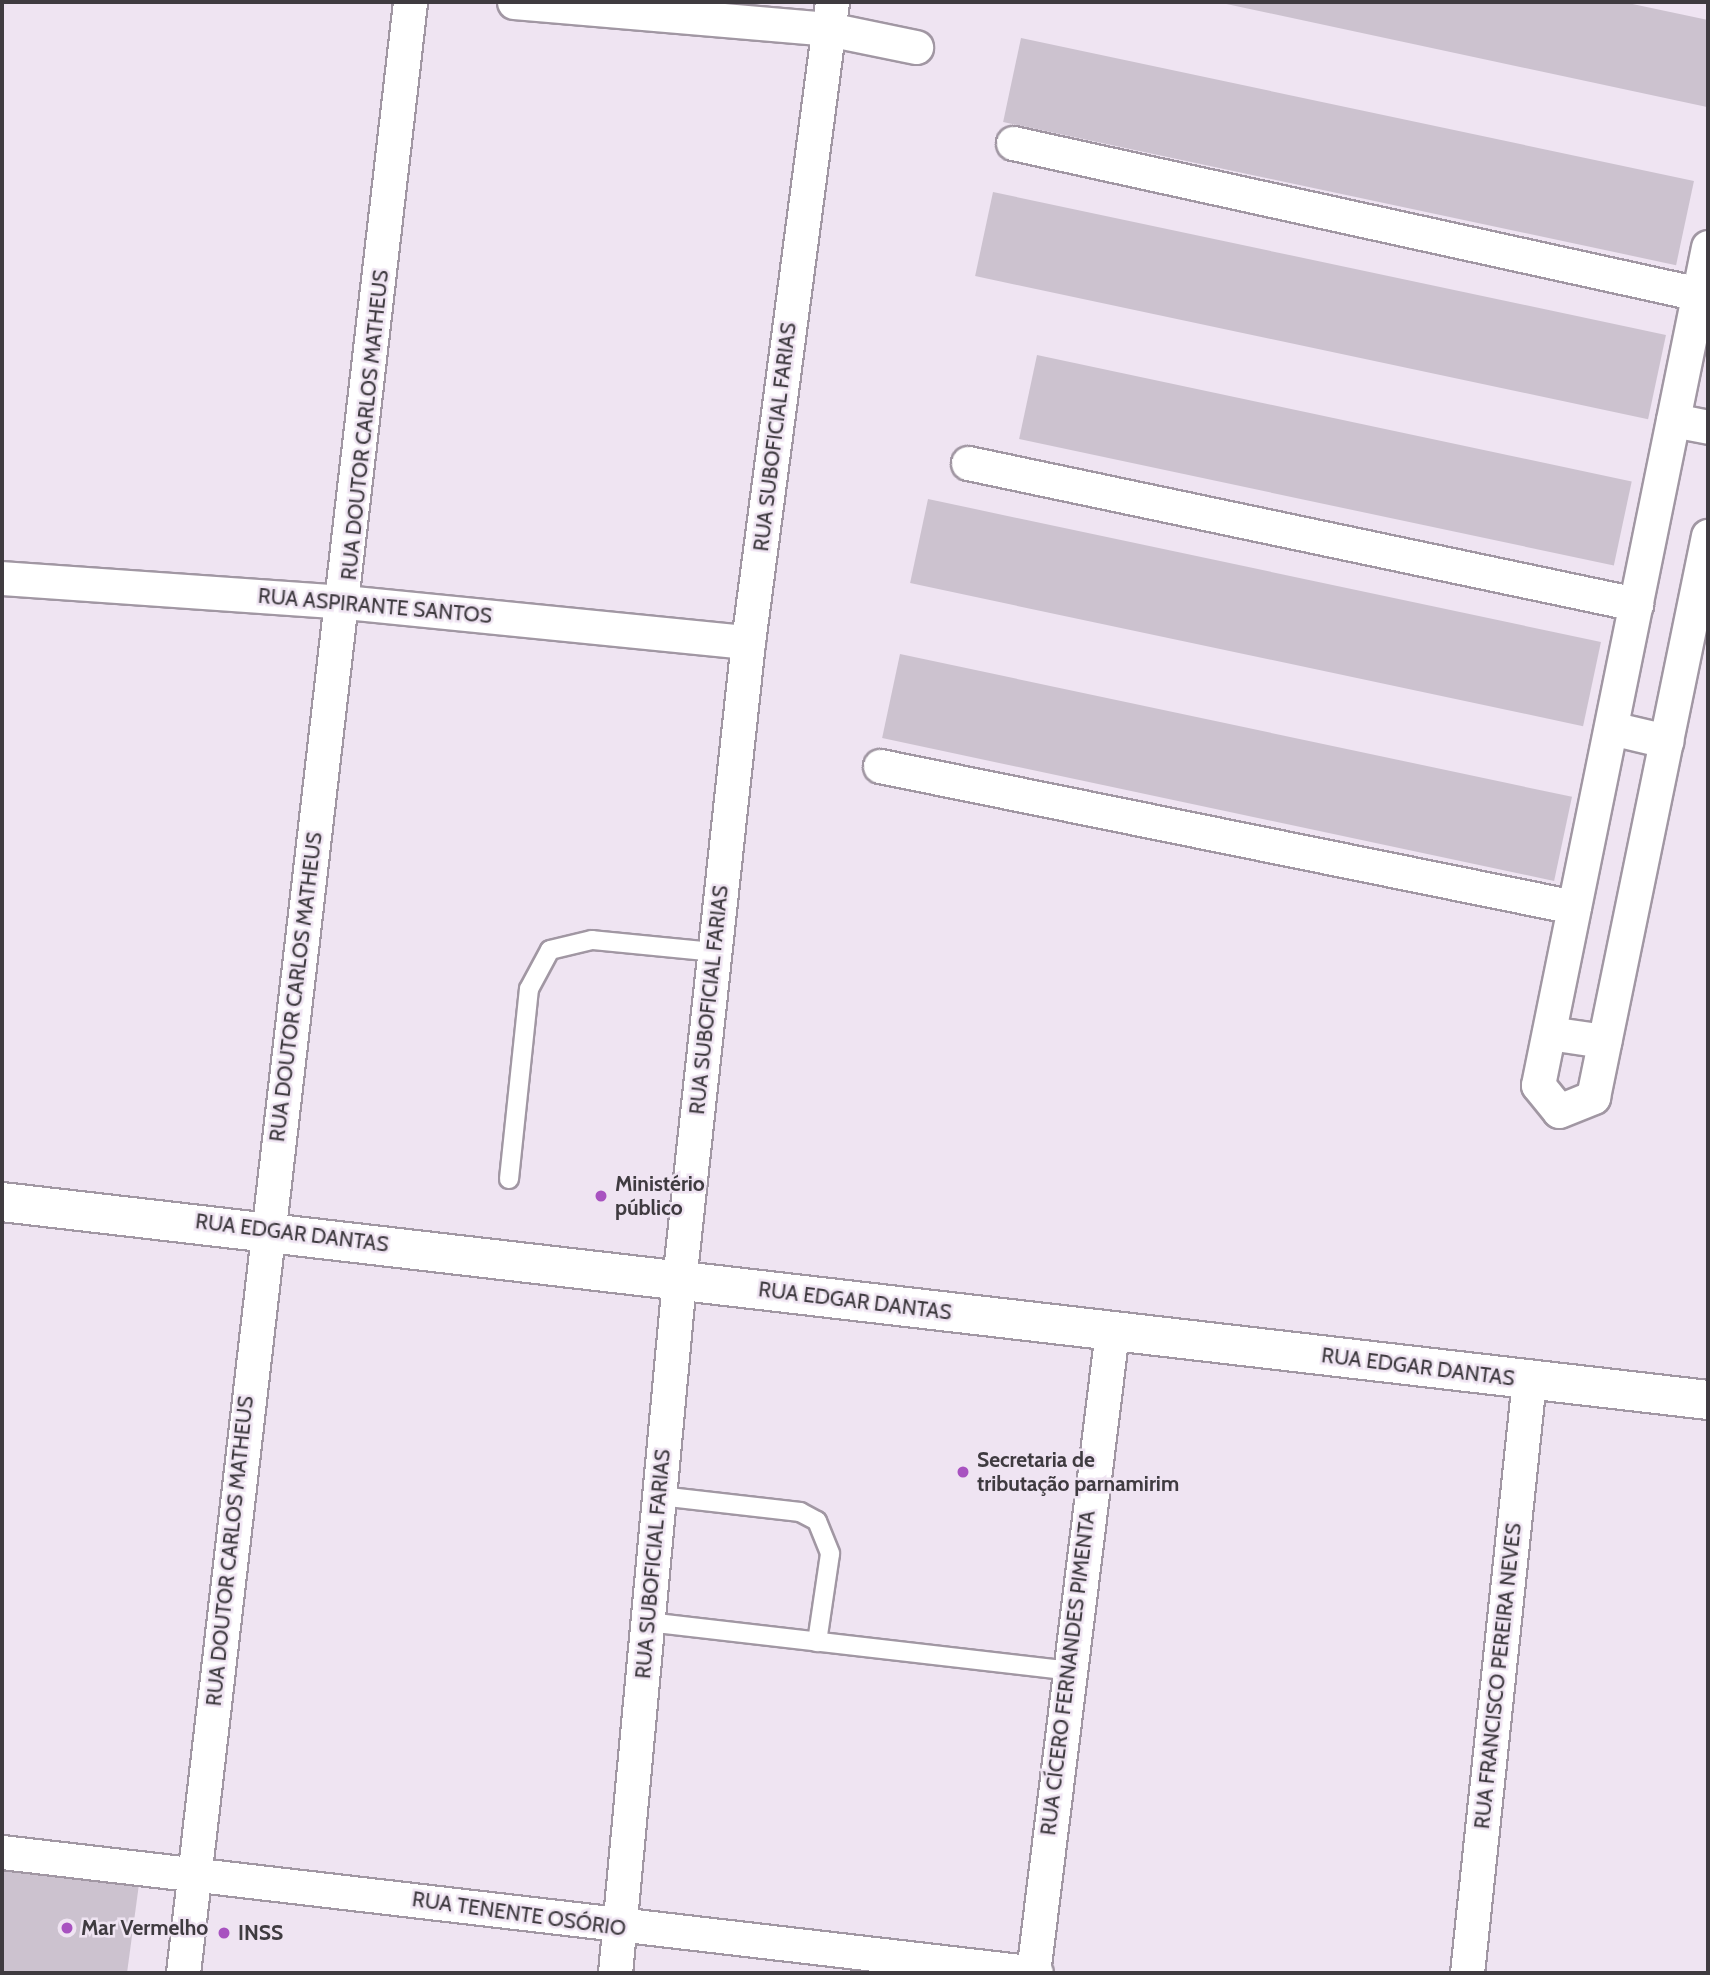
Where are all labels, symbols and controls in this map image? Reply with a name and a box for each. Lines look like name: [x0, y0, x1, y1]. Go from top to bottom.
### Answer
street label: RUA DOUTOR CARLOS MATHEUS: [336, 269, 394, 581]
street label: RUA SUBOFICIAL FARIAS: [748, 321, 802, 553]
street label: RUA ASPIRANTE SANTOS: [257, 583, 493, 629]
street label: RUA DOUTOR CARLOS MATHEUS: [264, 831, 328, 1143]
street label: RUA SUBOFICIAL FARIAS: [684, 884, 734, 1116]
place label: Ministério público: [615, 1171, 705, 1221]
marker: Ministério público: [593, 1188, 609, 1204]
street label: RUA EDGAR DANTAS: [194, 1209, 390, 1257]
street label: RUA EDGAR DANTAS: [757, 1277, 953, 1325]
street label: RUA EDGAR DANTAS: [1320, 1343, 1516, 1391]
street label: RUA DOUTOR CARLOS MATHEUS: [201, 1395, 259, 1707]
place label: Secretaria de tributação parnamirim: [977, 1447, 1179, 1497]
street label: RUA SUBOFICIAL FARIAS: [630, 1448, 676, 1680]
marker: Secretaria de tributação parnamirim: [955, 1464, 971, 1480]
street label: RUA CÍCERO FERNANDES PIMENTA: [1036, 1509, 1100, 1837]
street label: RUA FRANCISCO PEREIRA NEVES: [1469, 1522, 1527, 1830]
street label: RUA TENENTE OSÓRIO: [411, 1887, 627, 1941]
place label: Mar Vermelho: [81, 1915, 208, 1941]
marker: Mar Vermelho: [59, 1920, 75, 1936]
place label: INSS: [238, 1920, 283, 1946]
marker: INSS: [216, 1925, 232, 1941]

